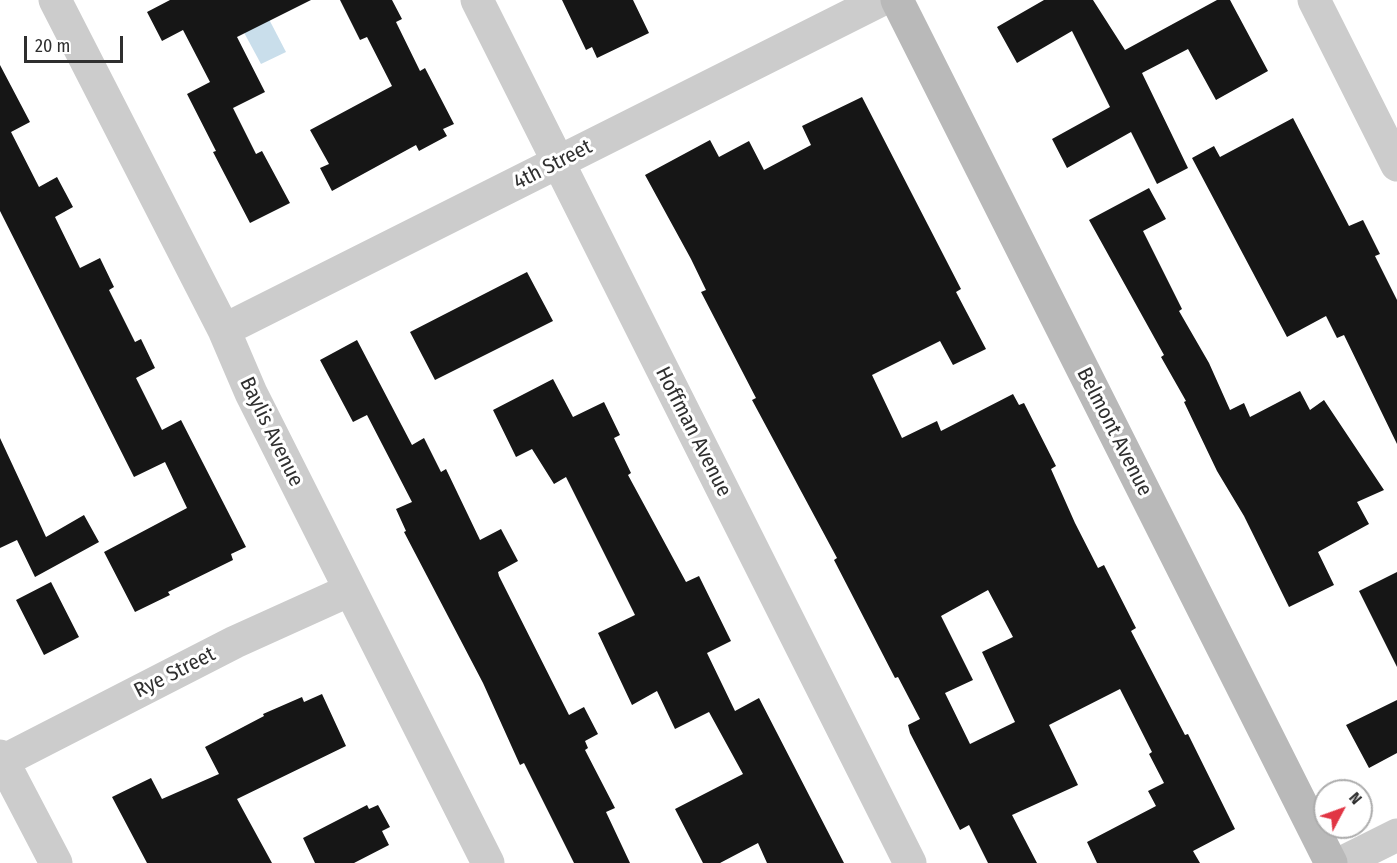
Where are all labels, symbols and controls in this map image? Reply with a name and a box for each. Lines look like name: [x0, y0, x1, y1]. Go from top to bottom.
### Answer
scale bar: [27, 24, 126, 62]
text: 20 m: [35, 35, 70, 57]
street label: 4th Street: [510, 135, 596, 195]
street label: Hoffman Avenue: [650, 363, 736, 501]
street label: Belmont Avenue: [1071, 364, 1157, 500]
street label: Baylis Avenue: [234, 373, 308, 491]
street label: Rye Street: [130, 642, 220, 704]
north arrow: [1313, 779, 1373, 839]
text: N: [1345, 788, 1366, 808]

